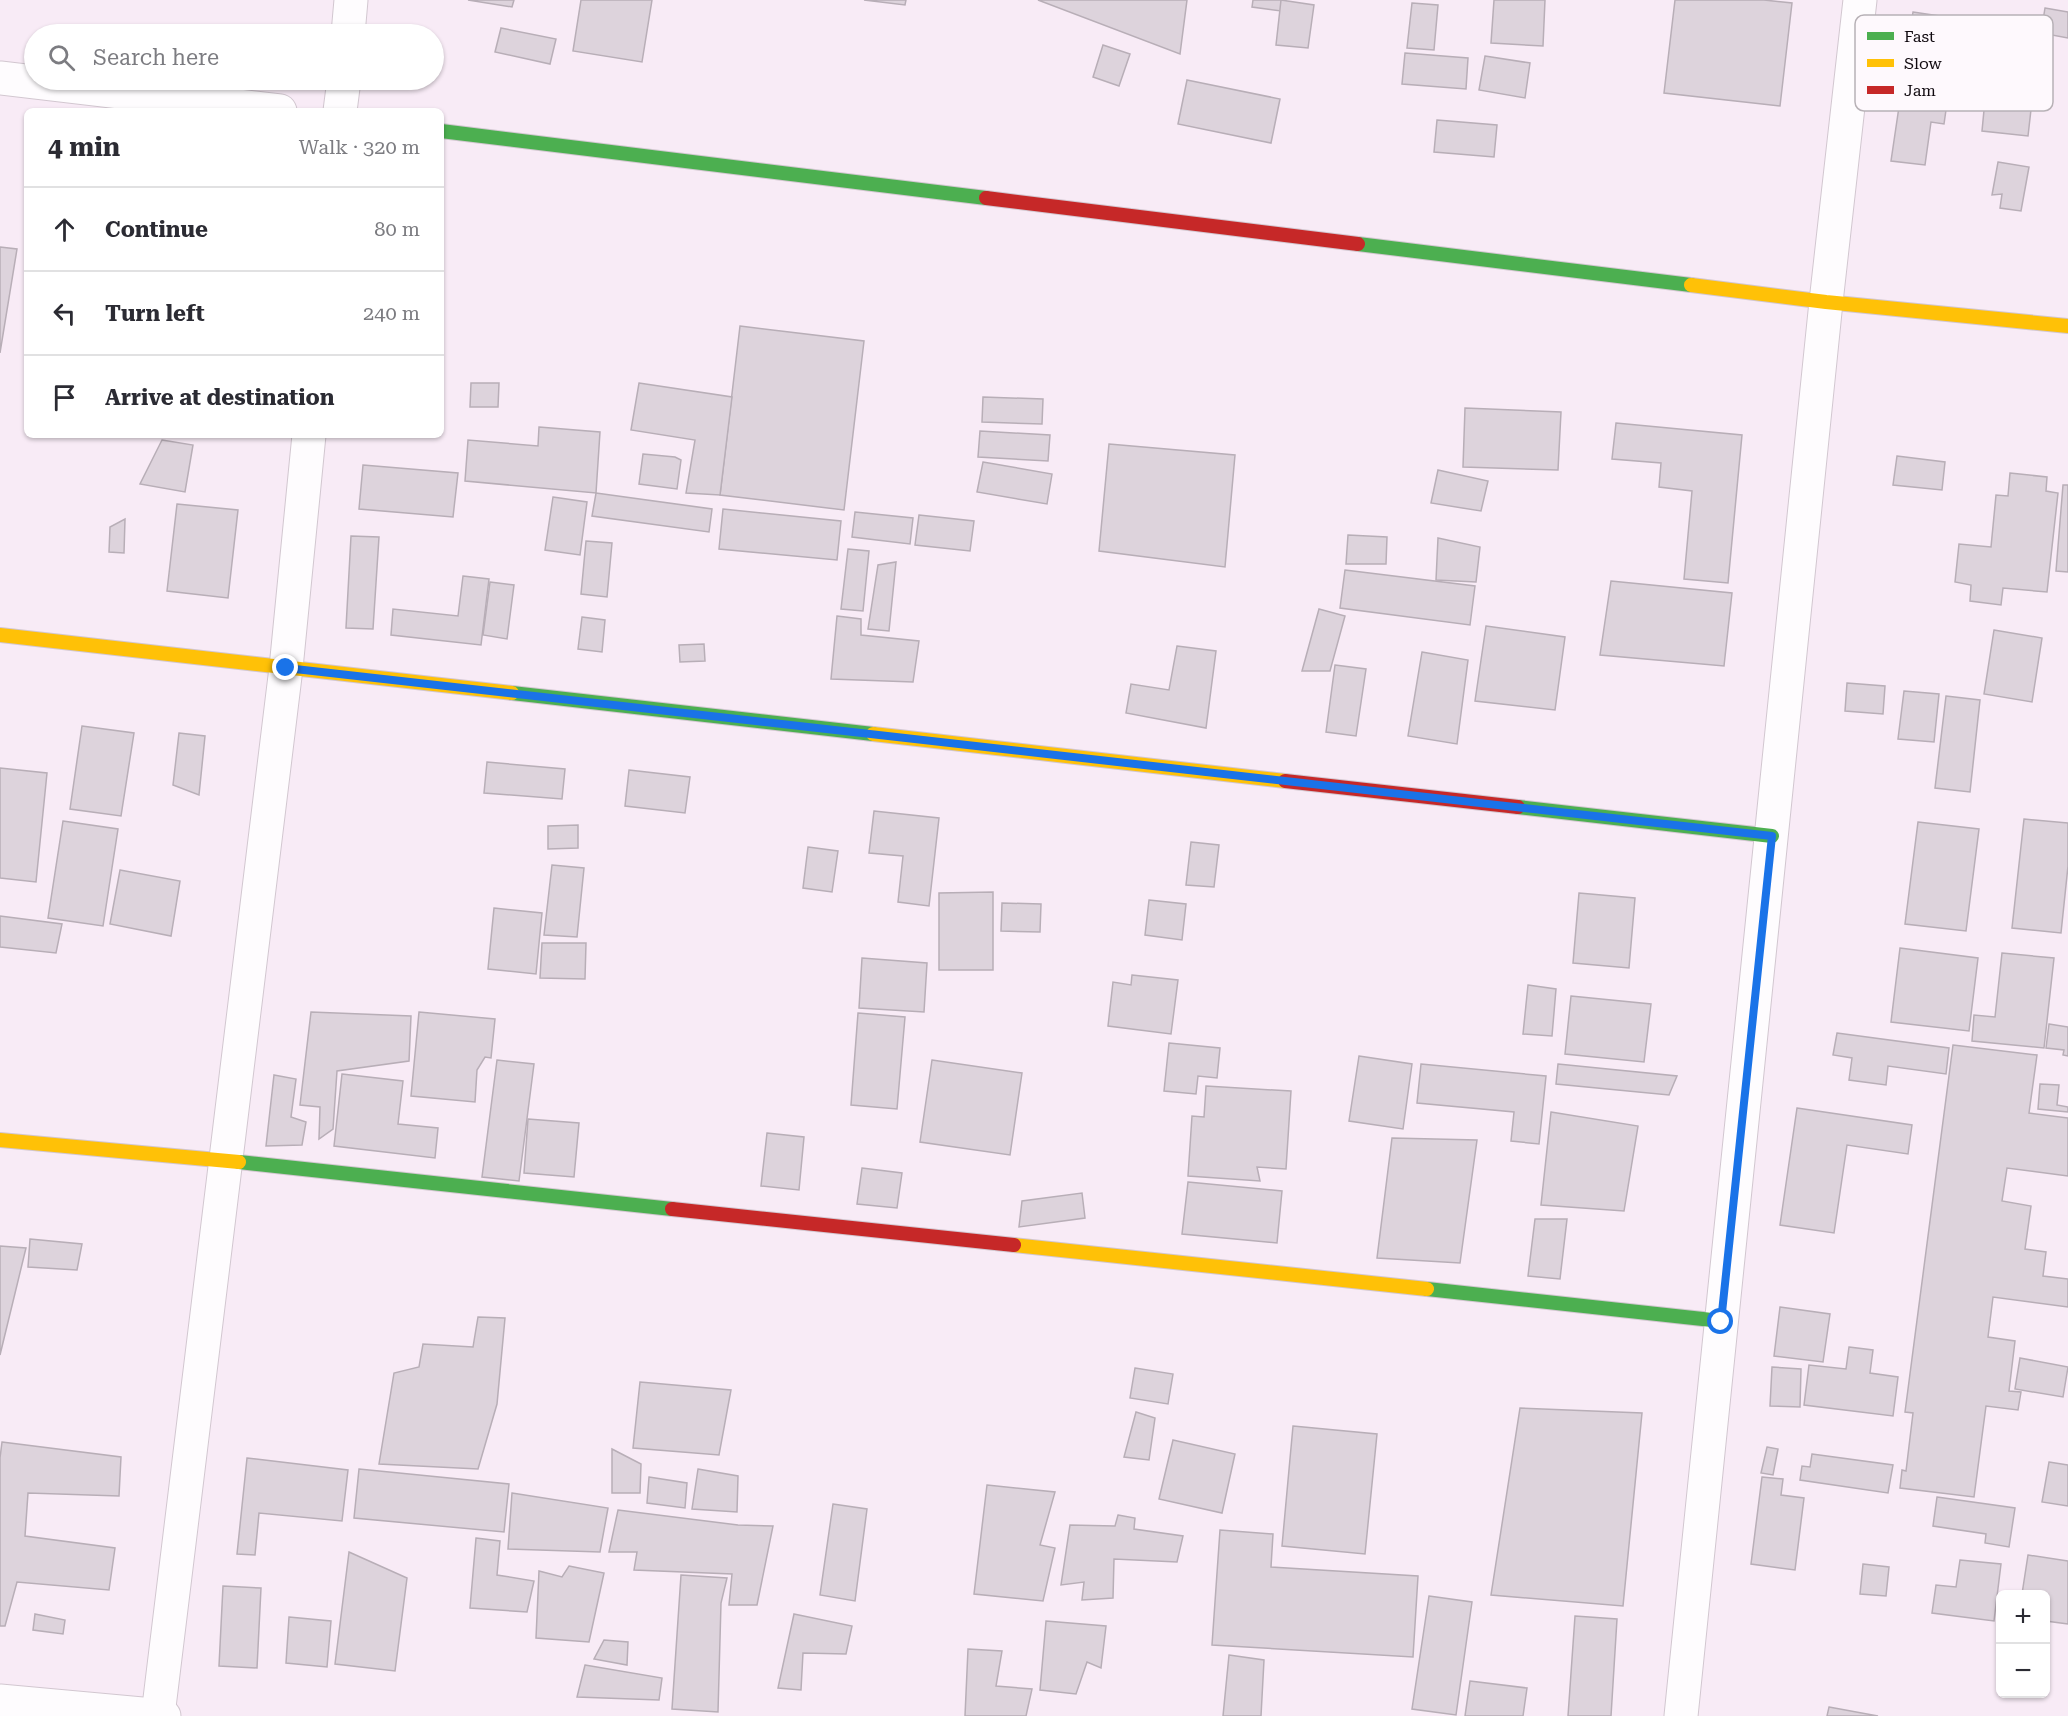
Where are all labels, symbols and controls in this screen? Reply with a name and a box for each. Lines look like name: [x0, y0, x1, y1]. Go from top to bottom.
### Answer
legend: [1855, 15, 2053, 111]
search box: [24, 24, 444, 90]
text: Fast: [1904, 27, 1935, 46]
icon: search: [45, 41, 78, 74]
text: Search here: [93, 45, 219, 70]
text: Slow: [1904, 54, 1942, 73]
text: Jam: [1904, 81, 1936, 100]
text: 4 min: [48, 132, 120, 162]
text: Walk · 320 m: [299, 135, 420, 159]
icon: ahead: [48, 213, 81, 246]
text: Continue: [105, 217, 208, 242]
text: 80 m: [374, 217, 420, 241]
icon: left: [48, 297, 81, 330]
text: Turn left: [105, 301, 205, 326]
text: 240 m: [363, 301, 420, 325]
icon: arrive: [48, 381, 81, 414]
text: Arrive at destination: [105, 385, 334, 410]
route end: [272, 654, 298, 680]
route start: [1707, 1308, 1733, 1334]
map controls: [1996, 1590, 2050, 1698]
button: +: [1996, 1590, 2050, 1644]
button: −: [1996, 1644, 2050, 1698]

